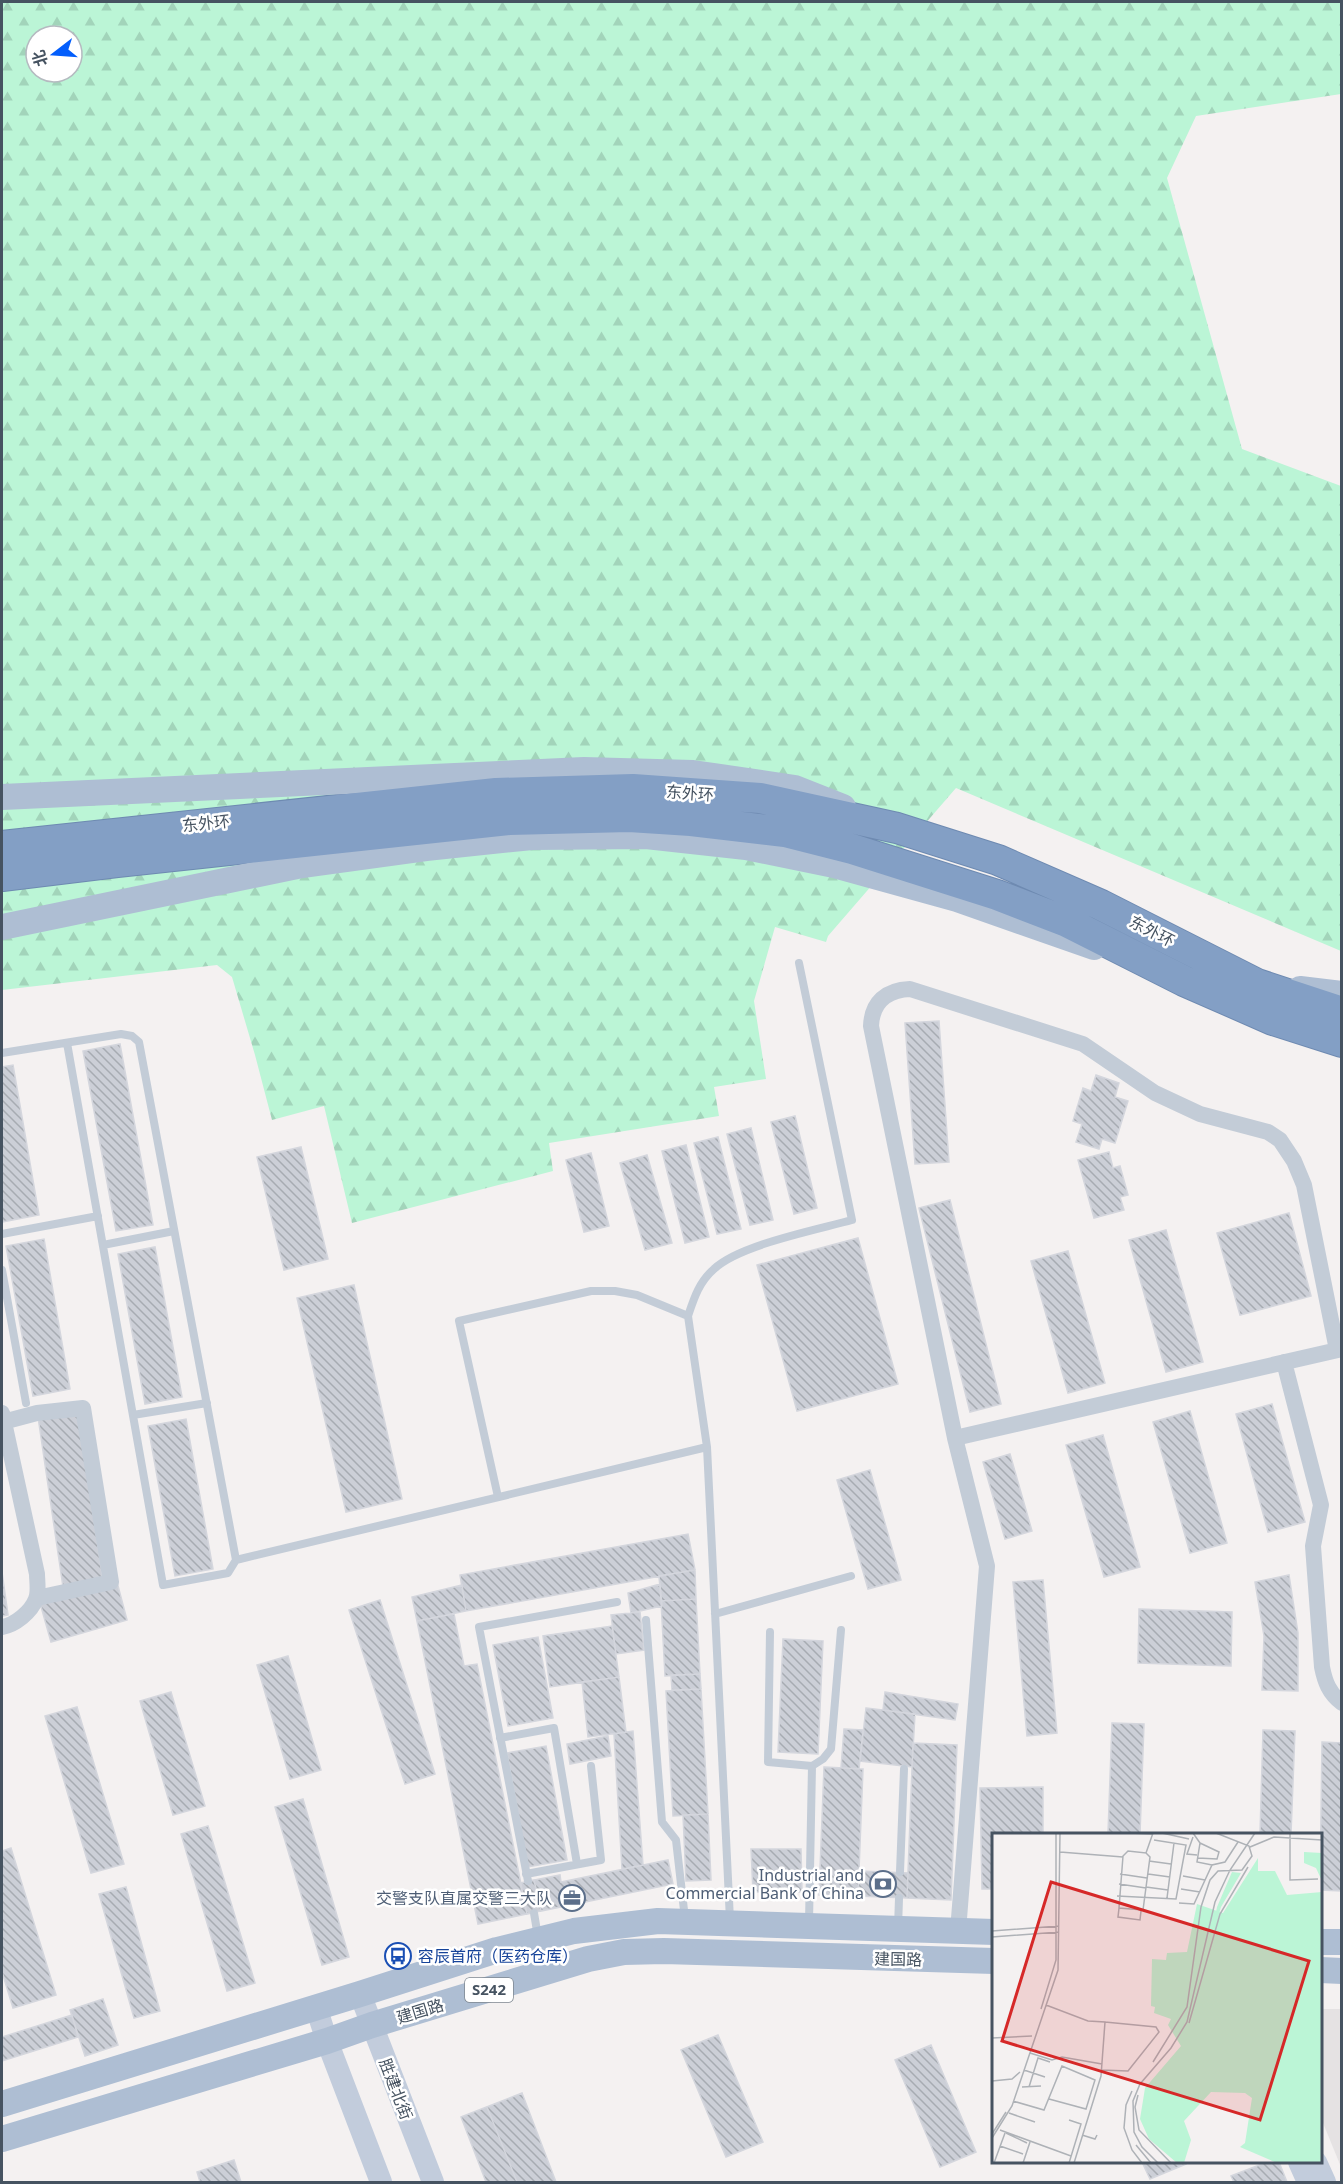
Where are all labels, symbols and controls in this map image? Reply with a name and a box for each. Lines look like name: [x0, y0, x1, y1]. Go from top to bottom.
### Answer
north arrow: [24, 24, 84, 84]
text: 北: [27, 48, 53, 69]
street label: 东外环: [665, 780, 715, 806]
street label: 东外环: [181, 810, 231, 836]
street label: 东外环: [1126, 910, 1178, 952]
inset map: [992, 1833, 1322, 2163]
place label: Industrial and Commercial Bank of China: [666, 1864, 864, 1904]
bank icon: Industrial and Commercial Bank of China: [868, 1869, 898, 1899]
office icon: 交警支队直属交警三大队: [557, 1883, 587, 1913]
place label: 交警支队直属交警三大队: [376, 1887, 552, 1909]
bus stop icon: 容辰首府（医药仓库）: [383, 1941, 413, 1971]
place label: 容辰首府（医药仓库）: [418, 1945, 578, 1967]
street label: 建国路: [874, 1948, 922, 1970]
road number: S242: [465, 1978, 513, 2002]
street label: 建国路: [394, 1993, 446, 2029]
street label: 胜建北街: [374, 2055, 418, 2123]

